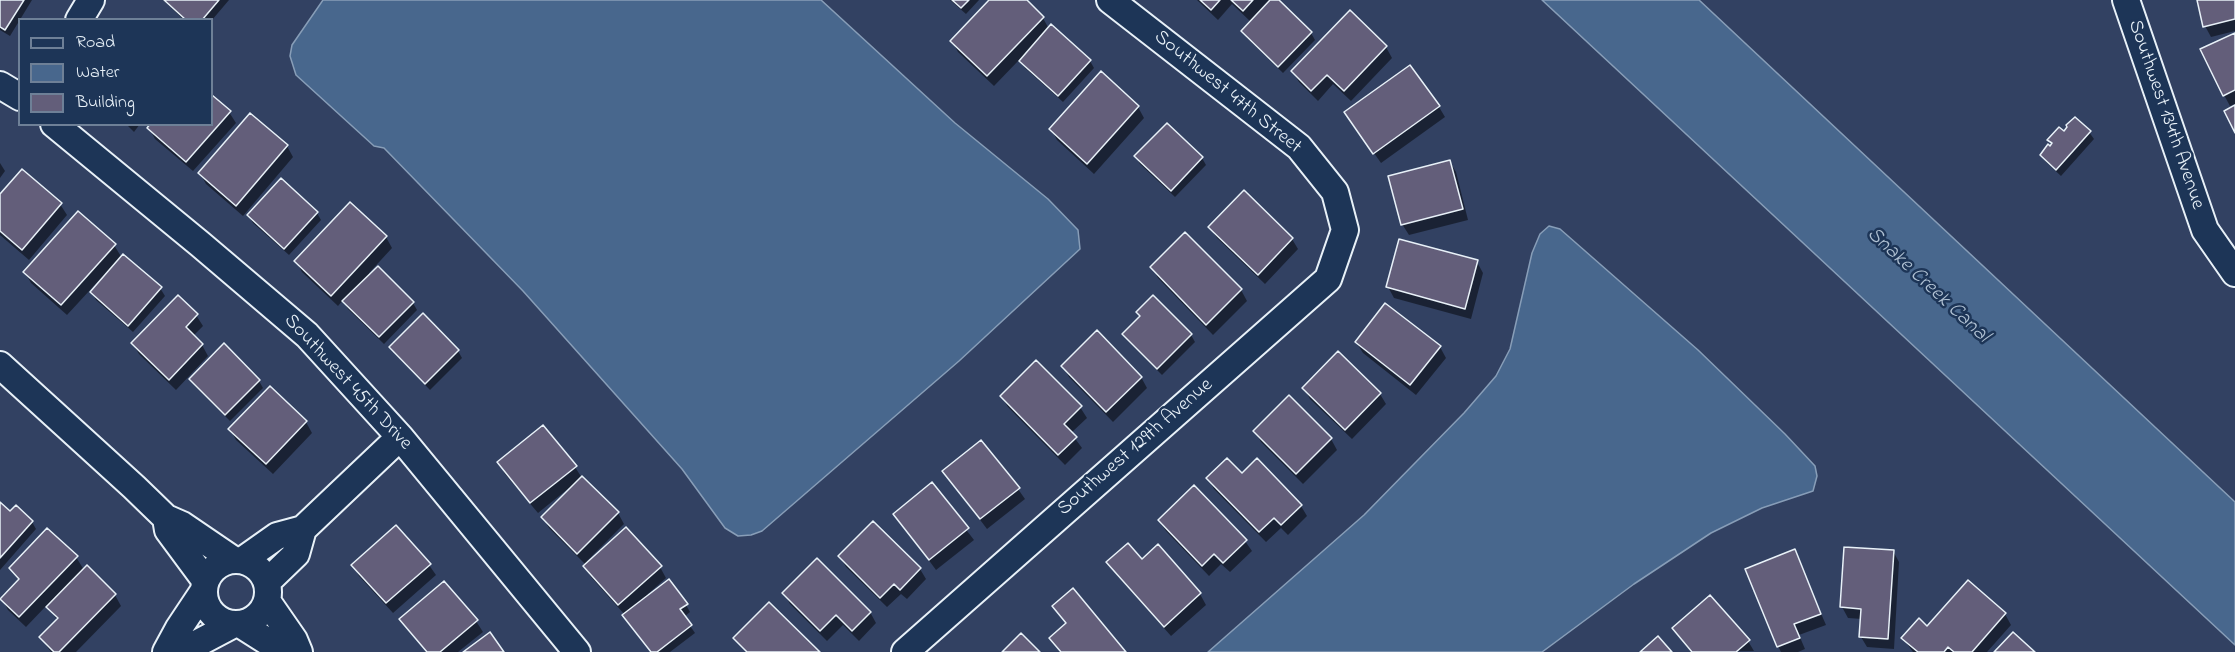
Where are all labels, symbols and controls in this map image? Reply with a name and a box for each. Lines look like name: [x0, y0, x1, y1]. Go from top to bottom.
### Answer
street label: Southwest 134th Avenue: [2121, 17, 2209, 213]
legend: [18, 18, 213, 126]
street label: Southwest 47th Street: [1148, 26, 1306, 160]
text: Road: [76, 30, 115, 56]
text: Water: [76, 60, 119, 86]
text: Building: [76, 90, 135, 116]
water label: Snake Creek Canal: [1860, 223, 1994, 349]
street label: Southwest 45th Drive: [278, 310, 416, 456]
street label: Southwest 129th Avenue: [1053, 374, 1219, 522]

